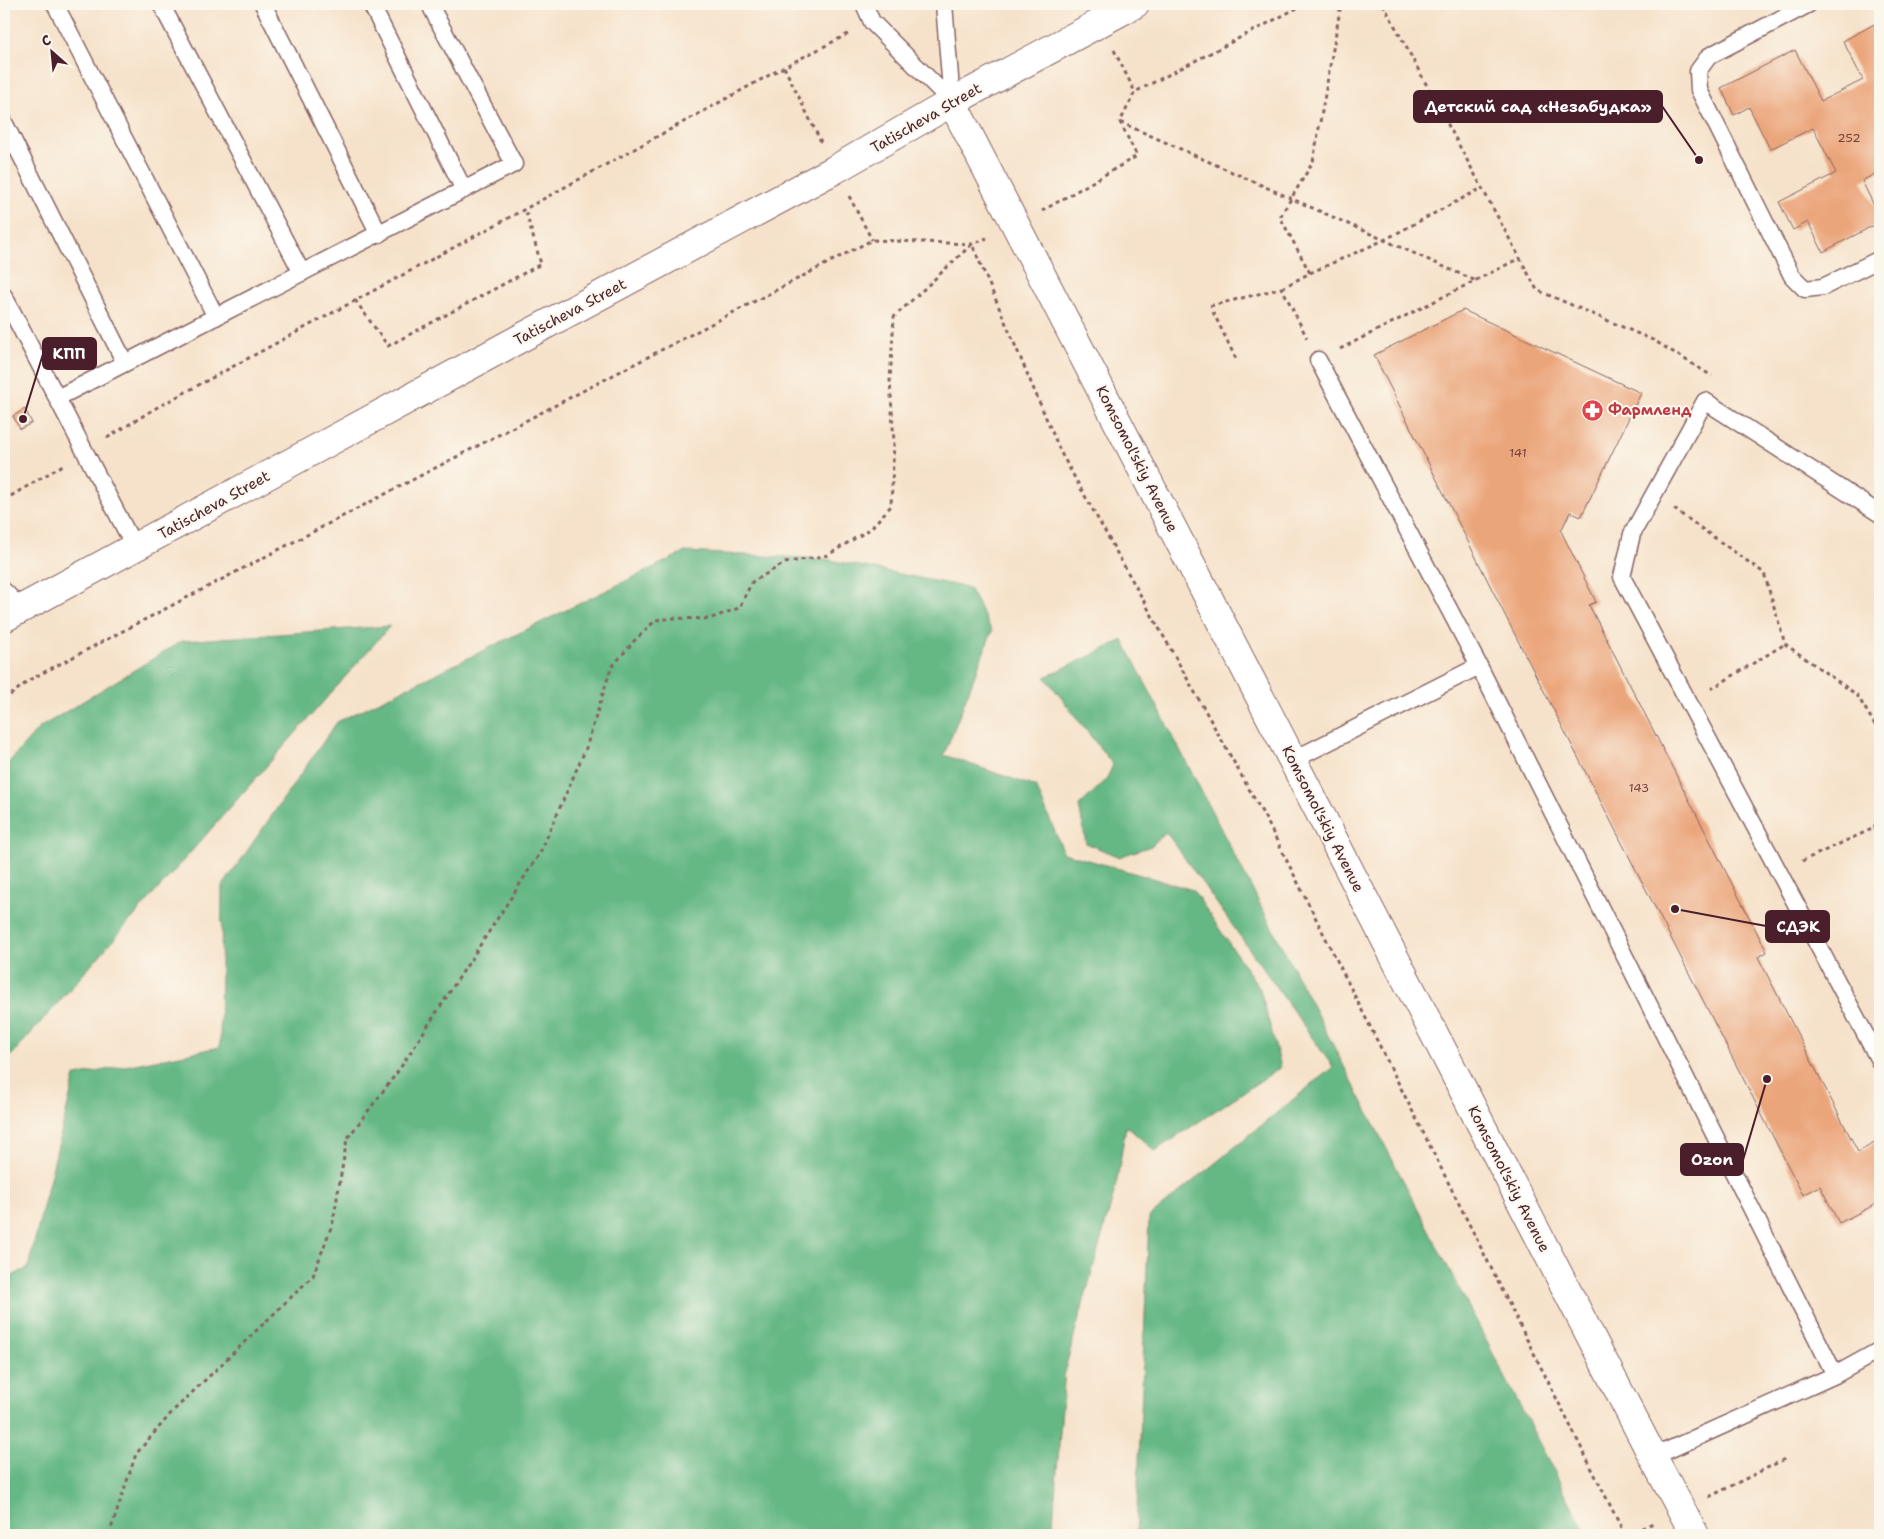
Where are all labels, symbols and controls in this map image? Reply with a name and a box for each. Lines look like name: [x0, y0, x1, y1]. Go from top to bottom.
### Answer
north arrow: [28, 28, 78, 78]
text: С: [38, 30, 54, 50]
street label: Tatischeva Street: [867, 78, 985, 158]
callout: Детский сад «Незабудка»: [1414, 91, 1662, 122]
text: Детский сад «Незабудка»: [1424, 96, 1652, 117]
house number: 252: [1837, 130, 1861, 146]
street label: Tatischeva Street: [510, 274, 630, 350]
callout: КПП: [43, 338, 96, 369]
text: КПП: [53, 343, 85, 364]
street label: Komsomol'skiy Avenue: [1091, 382, 1183, 536]
pharmacy icon: Фармленд: [1580, 398, 1604, 422]
place label: Фармленд: [1608, 400, 1692, 420]
house number: 141: [1509, 445, 1527, 461]
street label: Tatischeva Street: [155, 466, 273, 544]
street label: Komsomol'skiy Avenue: [1277, 742, 1369, 896]
house number: 143: [1629, 780, 1649, 796]
callout: СДЭК: [1766, 911, 1829, 942]
text: СДЭК: [1776, 916, 1820, 937]
street label: Komsomol'skiy Avenue: [1463, 1102, 1555, 1256]
callout: Ozon: [1681, 1144, 1743, 1175]
text: Ozon: [1691, 1149, 1733, 1170]

